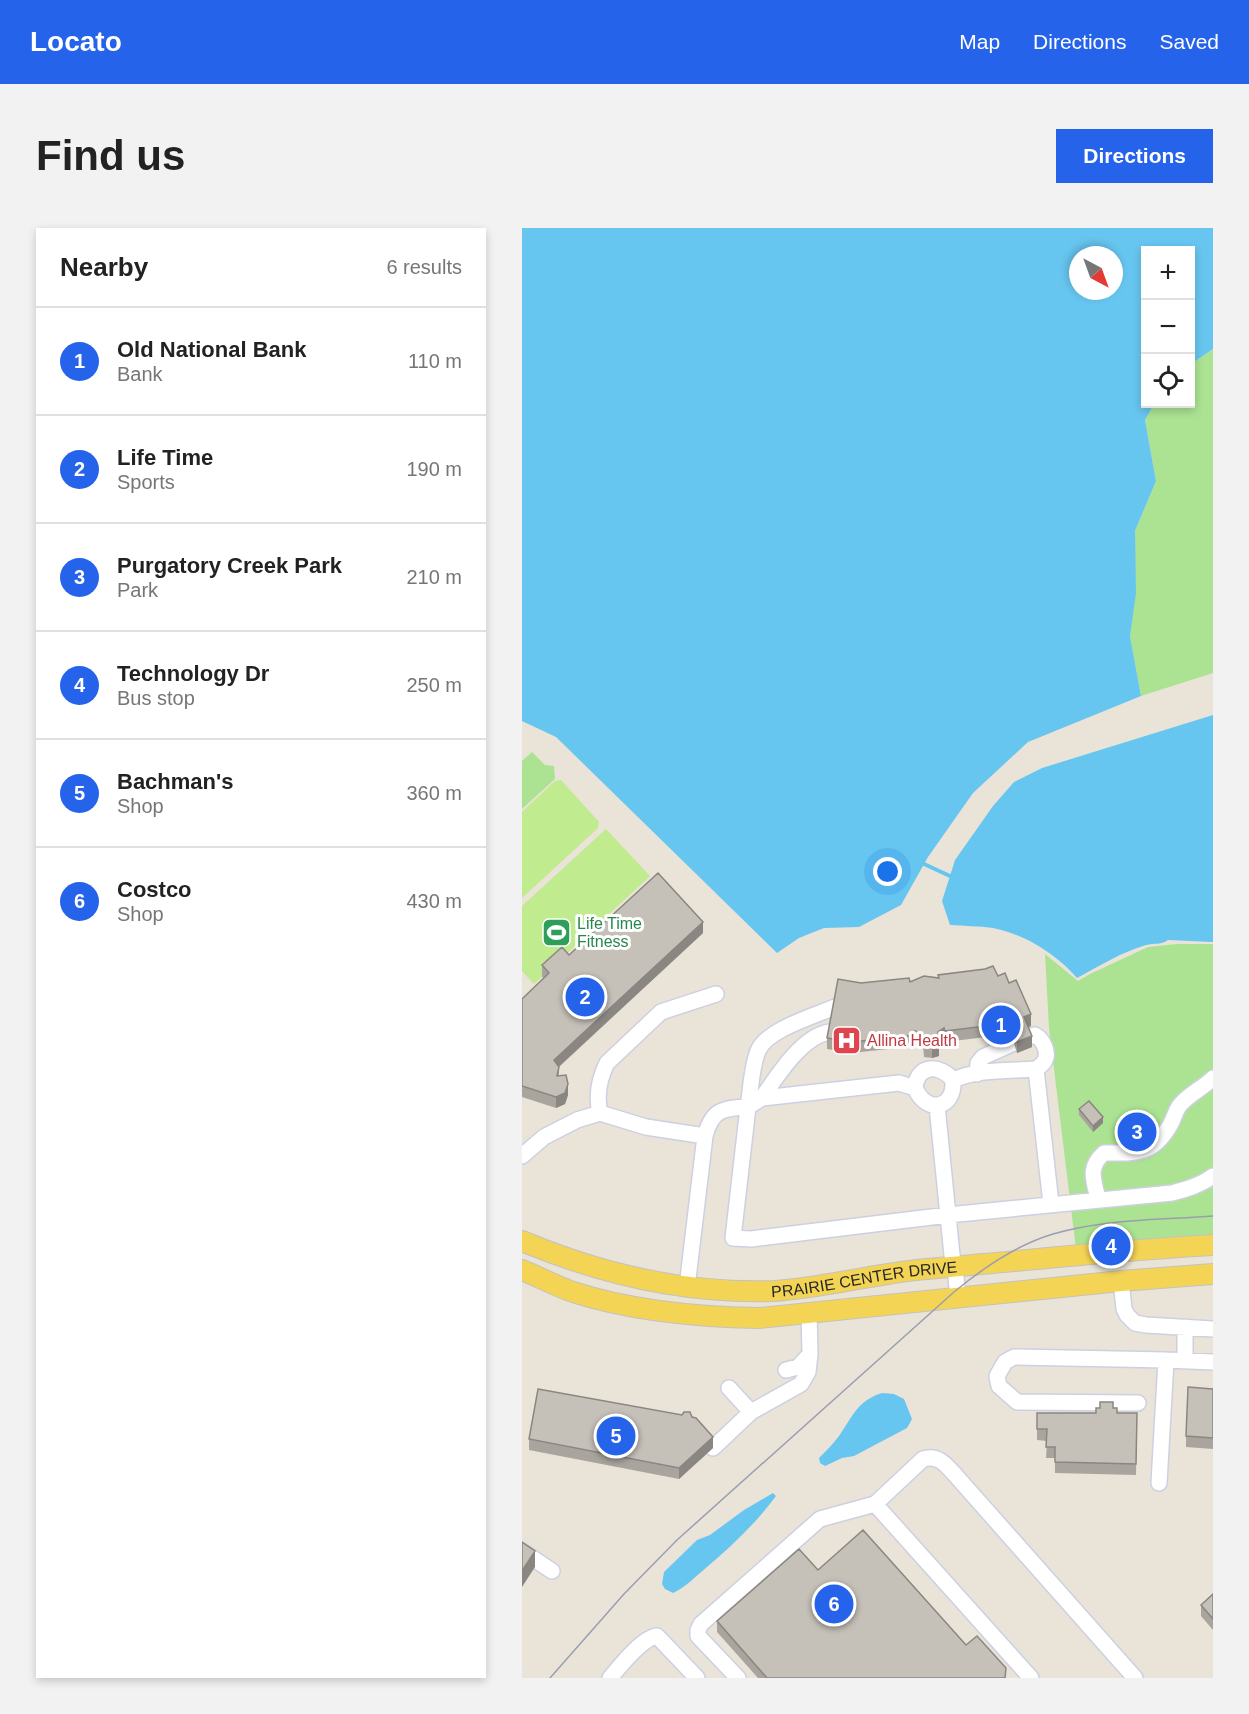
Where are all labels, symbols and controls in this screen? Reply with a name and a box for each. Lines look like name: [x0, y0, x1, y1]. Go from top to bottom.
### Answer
text: Locato: [30, 26, 122, 57]
text: Map: [959, 30, 1000, 53]
text: Directions: [1033, 30, 1126, 53]
text: Saved: [1159, 30, 1219, 53]
button: Directions: [1056, 129, 1213, 183]
text: Find us: [36, 132, 185, 179]
north arrow: [1069, 246, 1123, 300]
map controls: [1141, 246, 1195, 408]
button: +: [1141, 246, 1195, 300]
text: Nearby: [60, 252, 148, 282]
text: 6 results: [386, 256, 462, 278]
button: −: [1141, 300, 1195, 354]
text: Old National Bank: [117, 337, 306, 362]
text: 1: [74, 350, 85, 372]
text: 110 m: [408, 350, 462, 372]
button: locate: [1141, 354, 1195, 408]
text: Bank: [117, 363, 163, 385]
text: Life Time: [117, 445, 213, 470]
text: 2: [74, 458, 85, 480]
text: 190 m: [406, 458, 462, 480]
text: Sports: [117, 471, 175, 493]
text: Purgatory Creek Park: [117, 553, 342, 578]
text: 3: [74, 566, 85, 588]
text: 210 m: [406, 566, 462, 588]
text: Park: [117, 579, 158, 601]
text: Technology Dr: [117, 661, 269, 686]
text: 4: [74, 674, 85, 696]
text: 250 m: [406, 674, 462, 696]
text: Bus stop: [117, 687, 195, 709]
text: Bachman's: [117, 769, 234, 794]
text: 5: [74, 782, 85, 804]
text: 360 m: [406, 782, 462, 804]
text: Shop: [117, 795, 164, 817]
your location: [873, 857, 902, 886]
text: Costco: [117, 877, 192, 902]
text: 6: [74, 890, 85, 912]
text: 430 m: [406, 890, 462, 912]
text: Shop: [117, 903, 164, 925]
place label: Life Time Fitness: [577, 915, 642, 950]
sports icon: Life Time Fitness: [540, 916, 572, 948]
pin: 2: [566, 974, 604, 1020]
pin: 1: [982, 1002, 1020, 1048]
hospital icon: Allina Health: [830, 1024, 862, 1056]
place label: Allina Health: [867, 1032, 957, 1049]
pin: 3: [1118, 1110, 1156, 1154]
pin: 4: [1092, 1224, 1130, 1268]
street label: PRAIRIE CENTER DRIVE: [771, 1258, 958, 1300]
pin: 5: [596, 1414, 635, 1458]
pin: 6: [814, 1582, 854, 1626]

